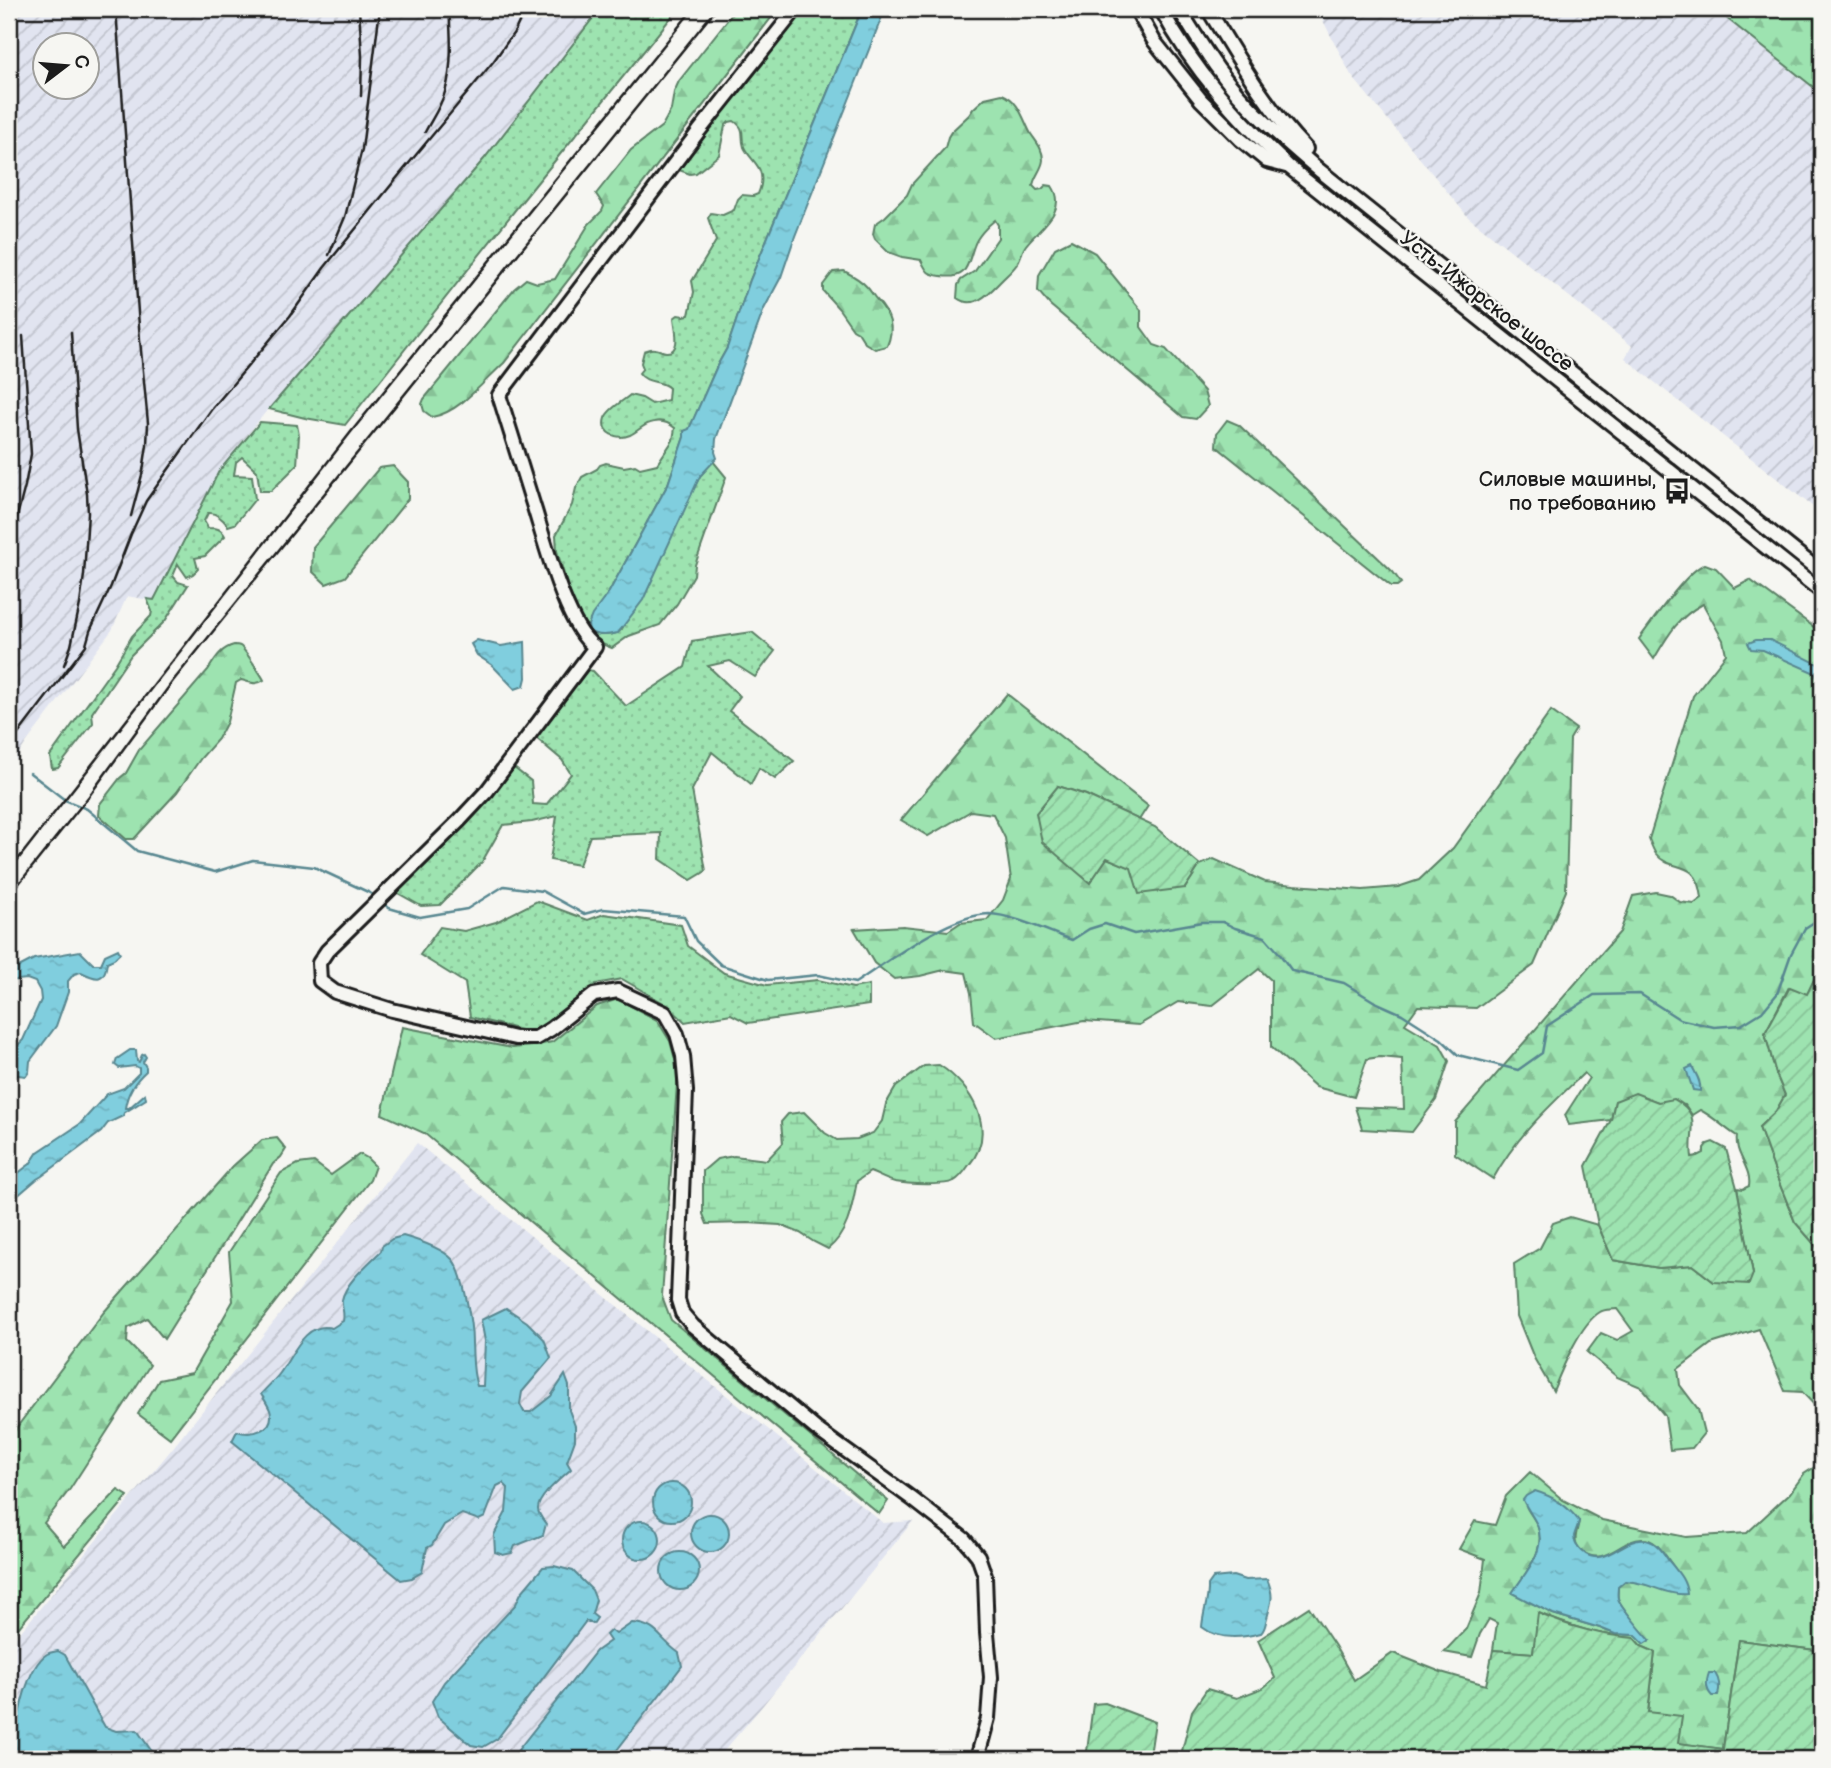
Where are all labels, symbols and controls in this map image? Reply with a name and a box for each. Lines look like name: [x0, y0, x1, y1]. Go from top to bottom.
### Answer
north arrow: [32, 32, 102, 102]
text: С: [68, 52, 94, 71]
street label: Усть-Ижорское шоссе: [1395, 226, 1579, 377]
place label: Силовые машины, по требованию: [1479, 467, 1656, 516]
bus stop icon: Силовые машины, по требованию: [1662, 476, 1692, 506]

